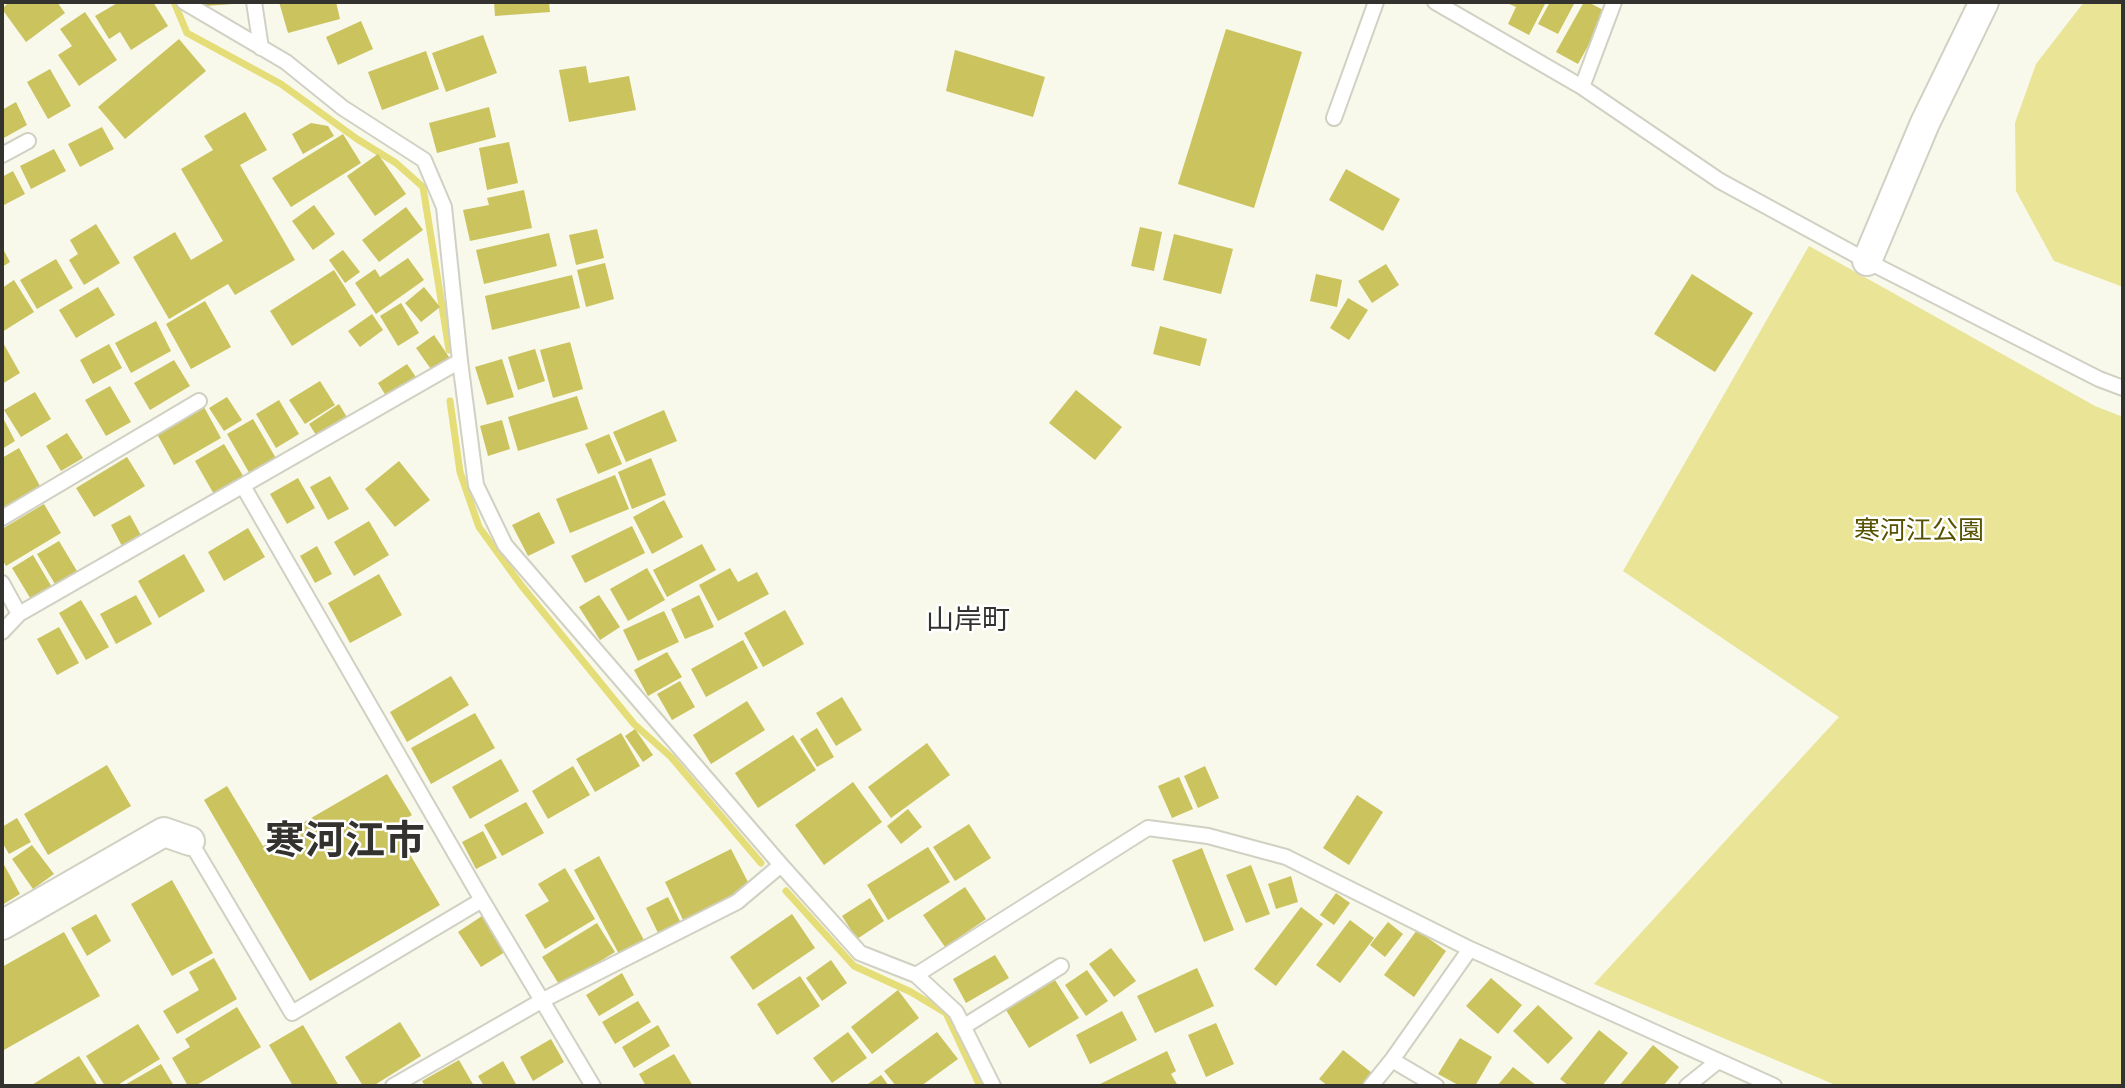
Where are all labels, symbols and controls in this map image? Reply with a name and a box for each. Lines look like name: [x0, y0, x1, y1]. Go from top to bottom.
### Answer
park label: 寒河江公園: [1854, 517, 1984, 549]
district label: 山岸町: [926, 605, 1010, 639]
district label: 寒河江市: [265, 820, 425, 868]

